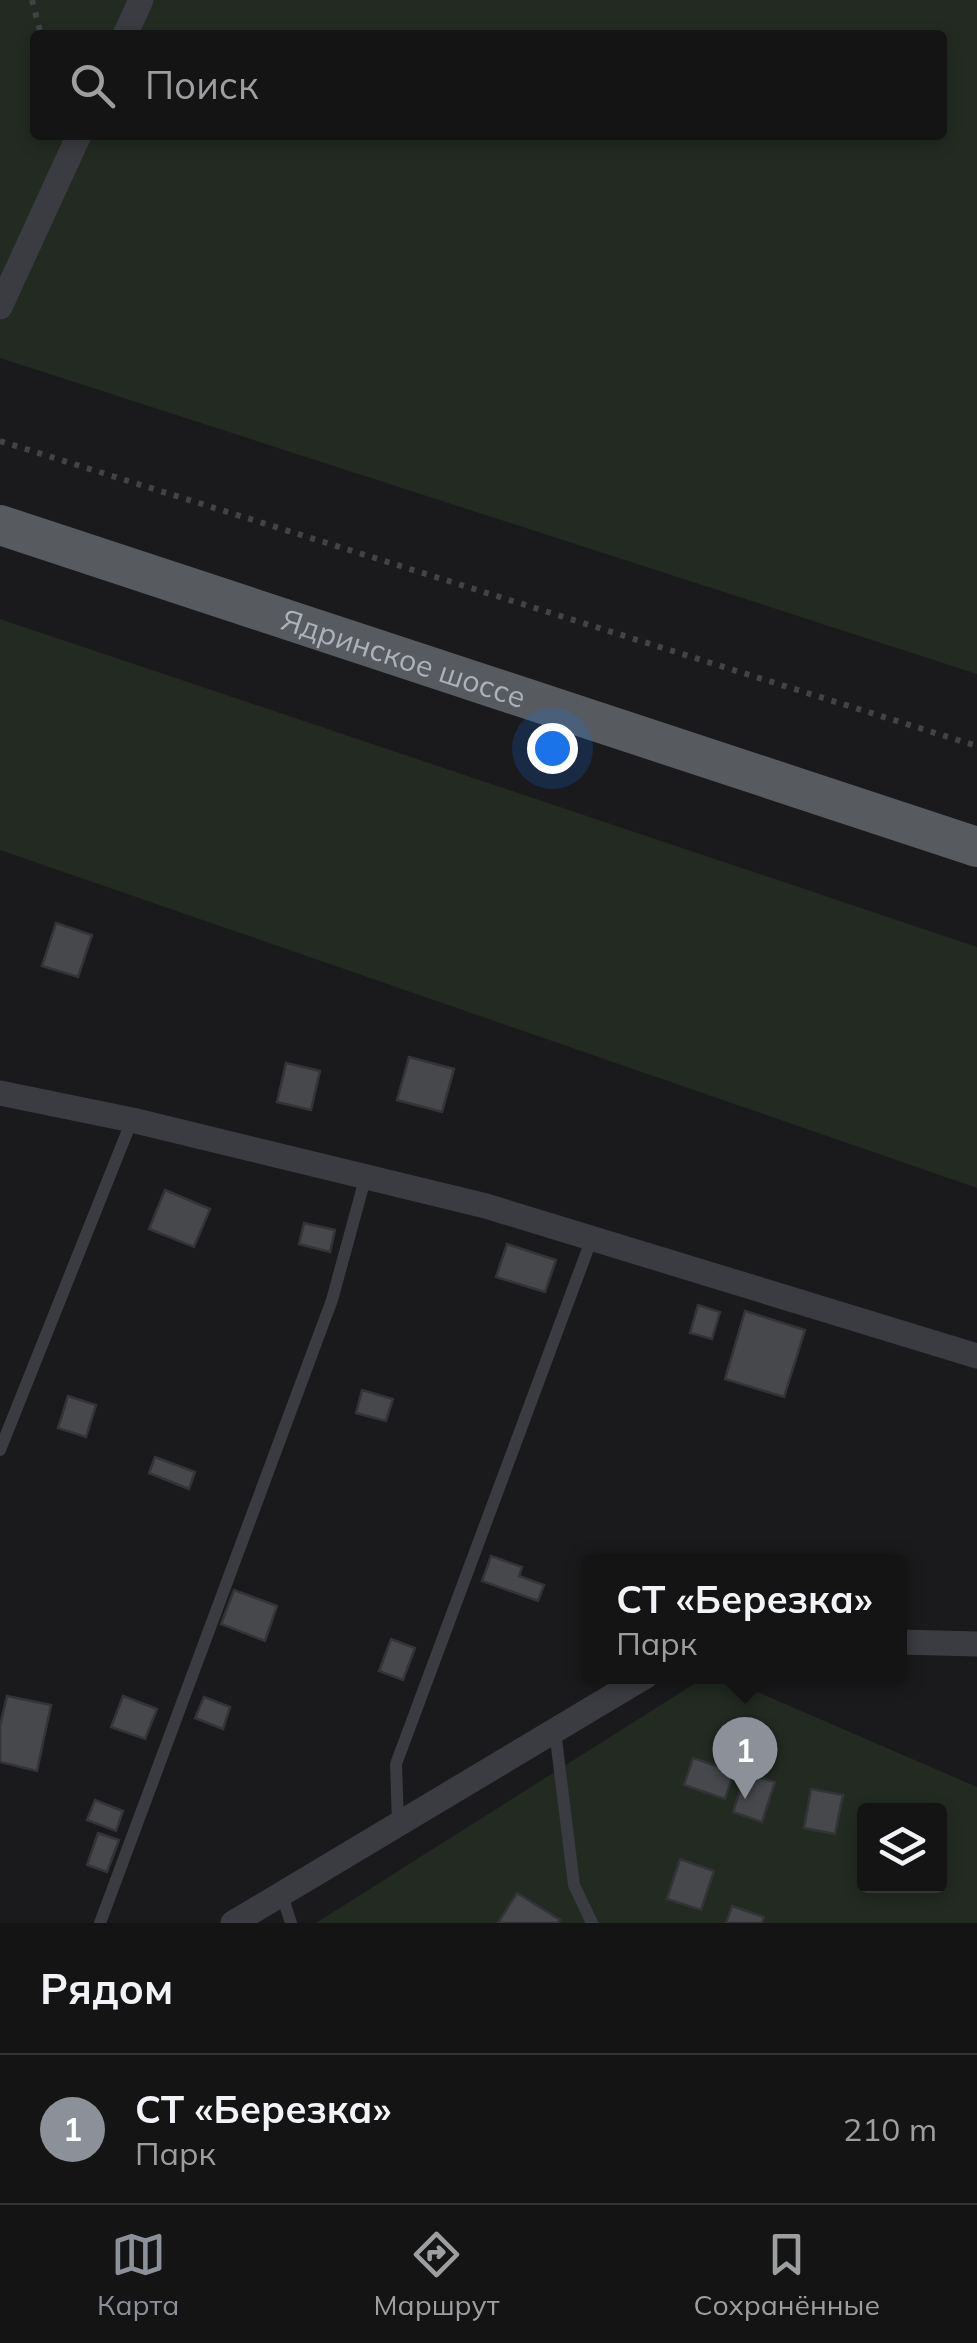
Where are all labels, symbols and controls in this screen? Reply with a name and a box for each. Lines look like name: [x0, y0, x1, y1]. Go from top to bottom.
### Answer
search box: [30, 30, 947, 140]
icon: search: [65, 58, 120, 113]
text: Поиск: [145, 61, 258, 109]
street label: Ядринское шоссе: [277, 600, 531, 716]
your location: [527, 723, 578, 774]
popup: [582, 1554, 907, 1684]
text: СТ «Березка»: [616, 1575, 873, 1623]
text: Парк: [616, 1623, 697, 1663]
pin: 1: [712, 1716, 778, 1799]
map controls: [857, 1803, 947, 1893]
button: layers: [857, 1803, 947, 1893]
text: Рядом: [40, 1962, 173, 2015]
text: СТ «Березка»: [135, 2085, 391, 2133]
text: 1: [63, 2109, 82, 2149]
text: 210 m: [843, 2109, 937, 2149]
text: Парк: [135, 2133, 216, 2173]
tab: Карта: [97, 2227, 179, 2322]
tab: Маршрут: [374, 2227, 499, 2322]
tab: Сохранённые: [694, 2227, 880, 2322]

